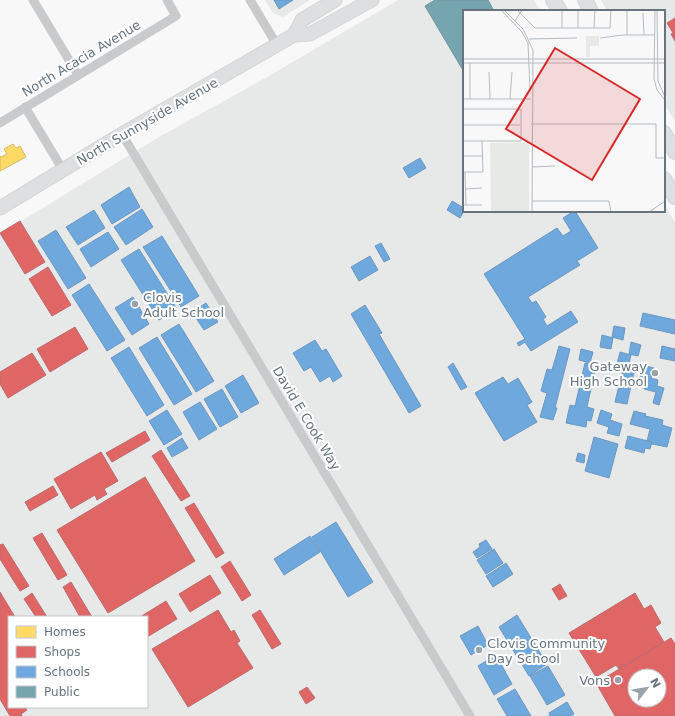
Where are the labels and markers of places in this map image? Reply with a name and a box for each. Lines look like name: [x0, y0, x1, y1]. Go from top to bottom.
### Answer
place label: Clovis Adult School: [143, 290, 224, 320]
marker: Clovis Adult School: [130, 299, 140, 309]
place label: Gateway High School: [570, 359, 647, 389]
marker: Gateway High School: [650, 368, 660, 378]
place label: Clovis Community Day School: [487, 636, 605, 666]
marker: Clovis Community Day School: [474, 645, 484, 655]
place label: Vons: [579, 673, 610, 688]
marker: Vons: [613, 675, 623, 685]

